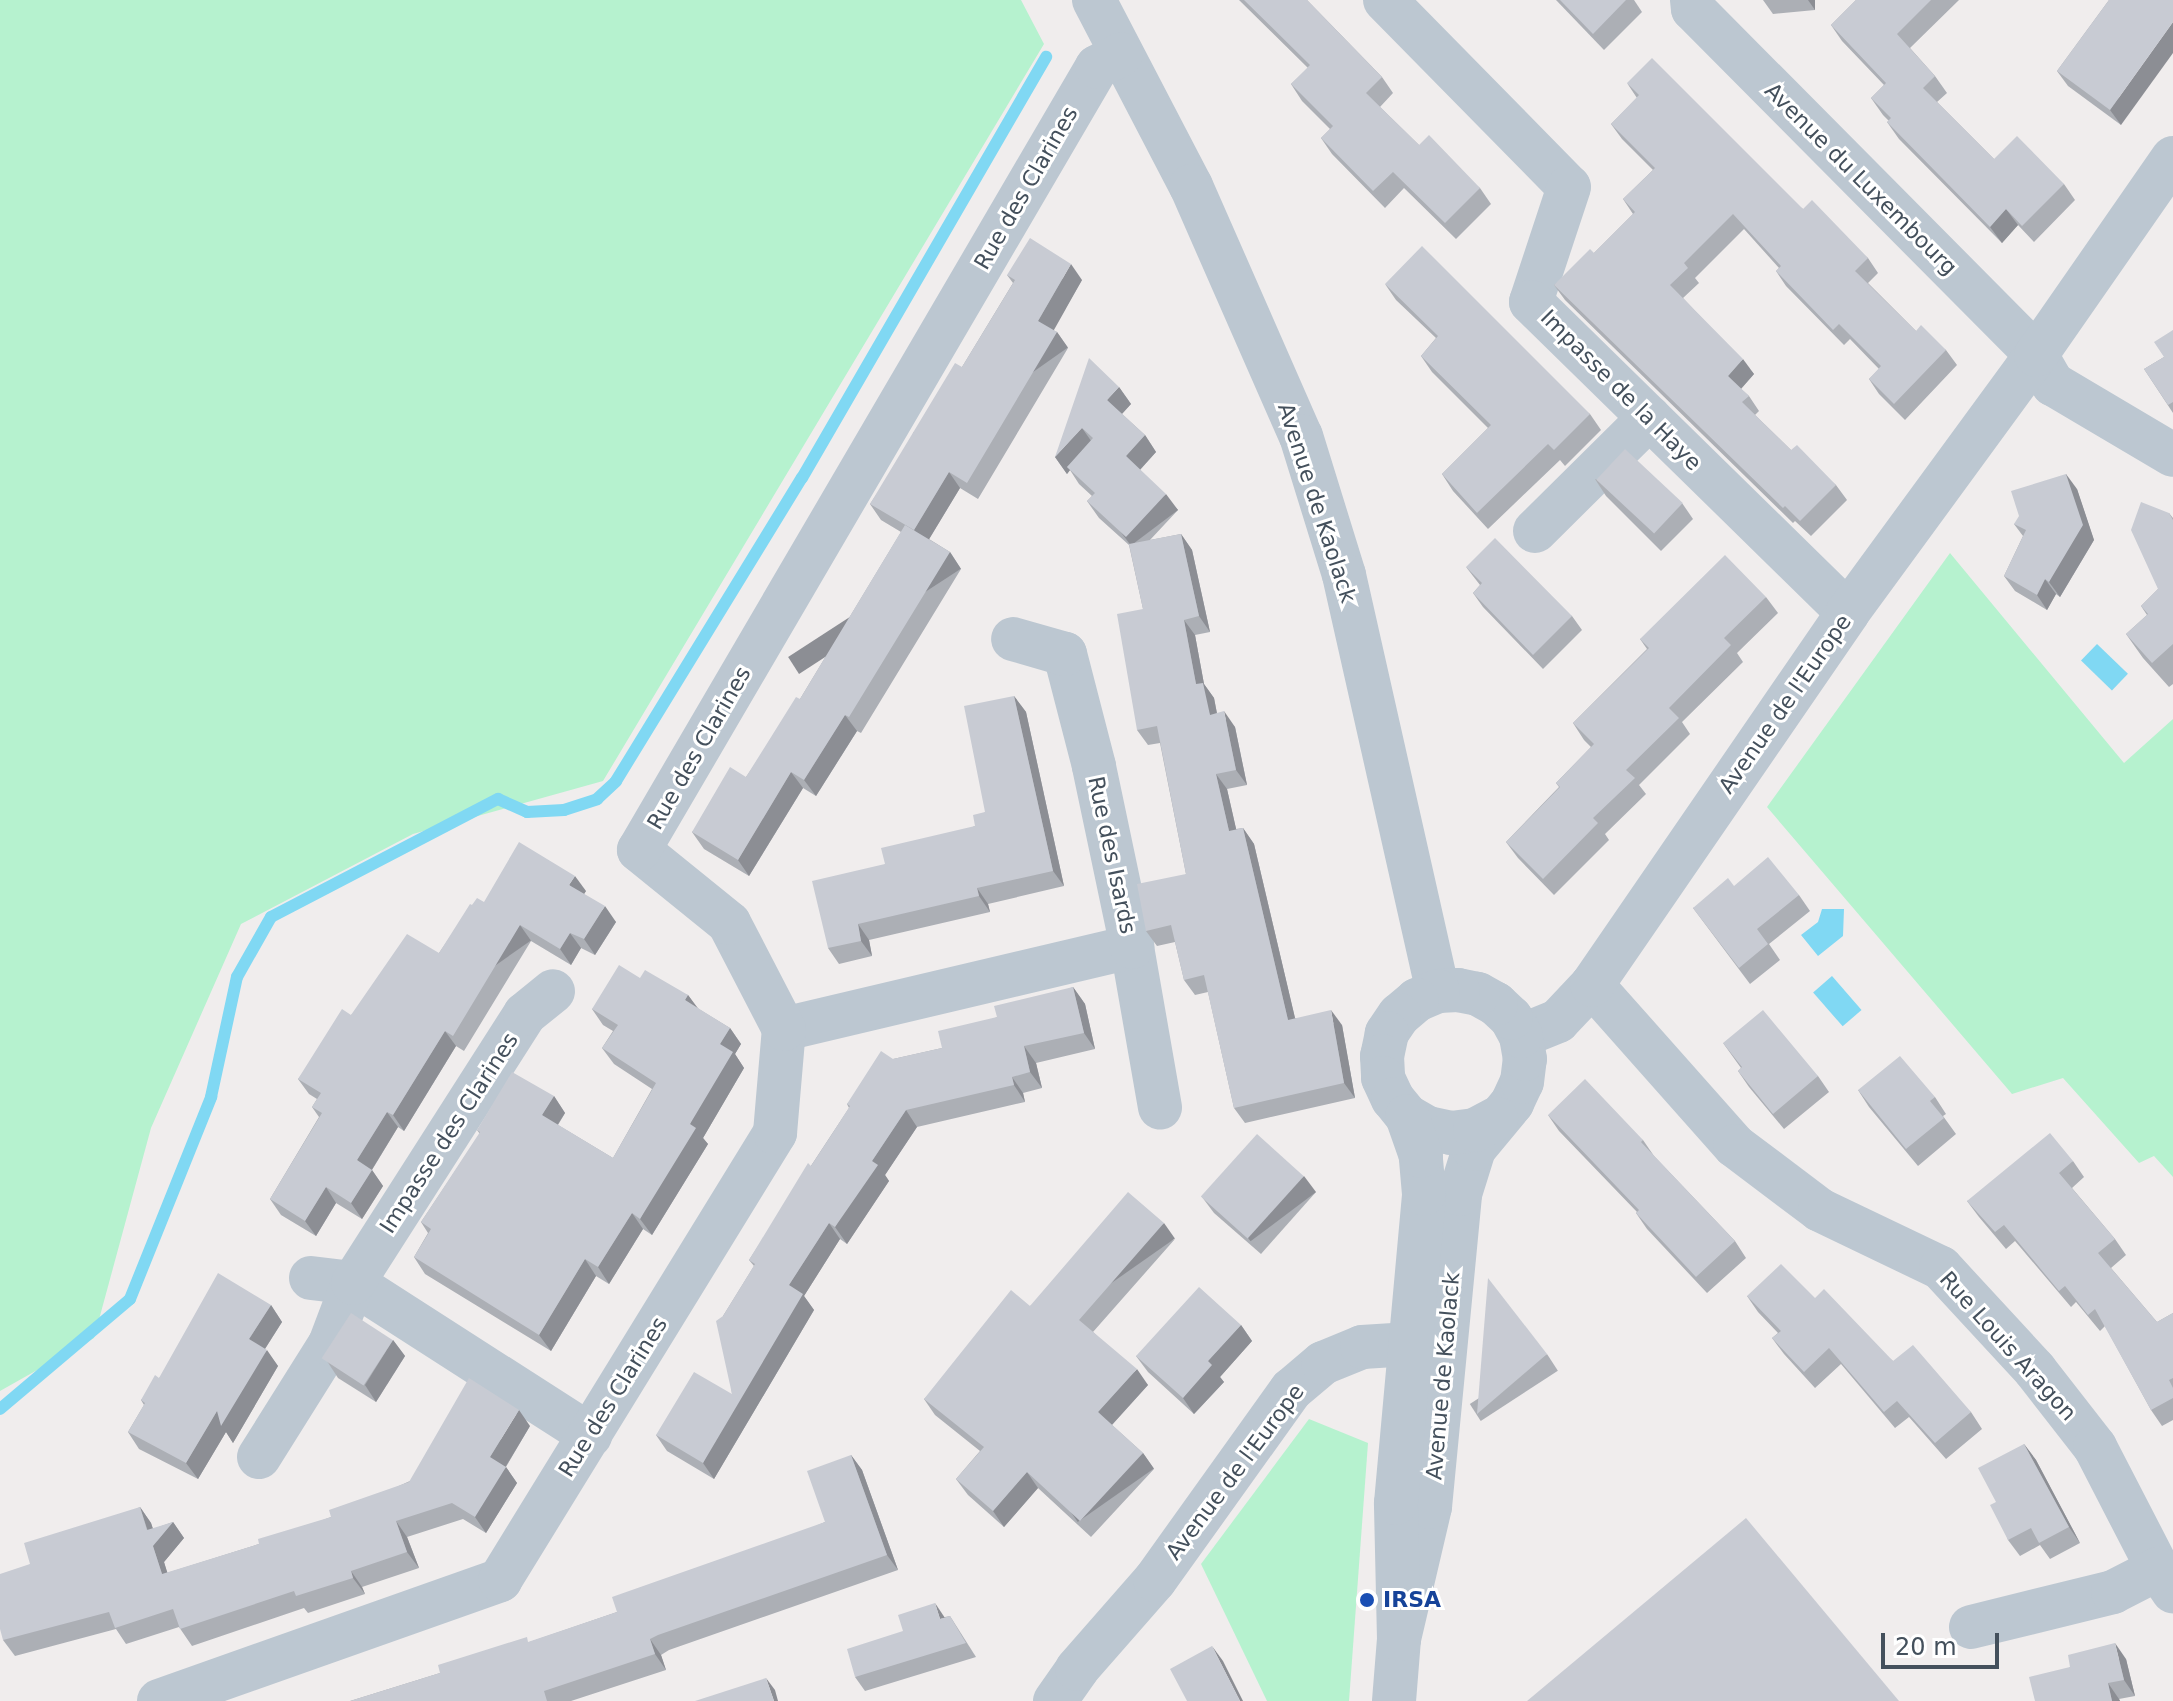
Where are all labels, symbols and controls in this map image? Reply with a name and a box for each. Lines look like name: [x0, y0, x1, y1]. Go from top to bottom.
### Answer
street label: Avenue du Luxembourg: [1759, 77, 1963, 281]
street label: Rue des Clarines: [969, 102, 1083, 274]
street label: Impasse de la Haye: [1535, 304, 1707, 476]
street label: Avenue de Kaolack: [1272, 400, 1362, 606]
street label: Avenue de l'Europe: [1713, 609, 1857, 799]
street label: Rue des Clarines: [642, 662, 756, 834]
street label: Rue des Isards: [1082, 774, 1142, 936]
street label: Impasse des Clarines: [374, 1028, 524, 1238]
street label: Rue Louis Aragon: [1934, 1266, 2082, 1426]
street label: Avenue de Kaolack: [1421, 1271, 1465, 1481]
street label: Rue des Clarines: [553, 1312, 673, 1482]
street label: Avenue de l'Europe: [1160, 1379, 1310, 1565]
place label: IRSA: [1383, 1587, 1441, 1613]
marker: IRSA: [1358, 1591, 1376, 1609]
scale bar: [1885, 1617, 2003, 1667]
text: 20 m: [1895, 1633, 1957, 1661]

